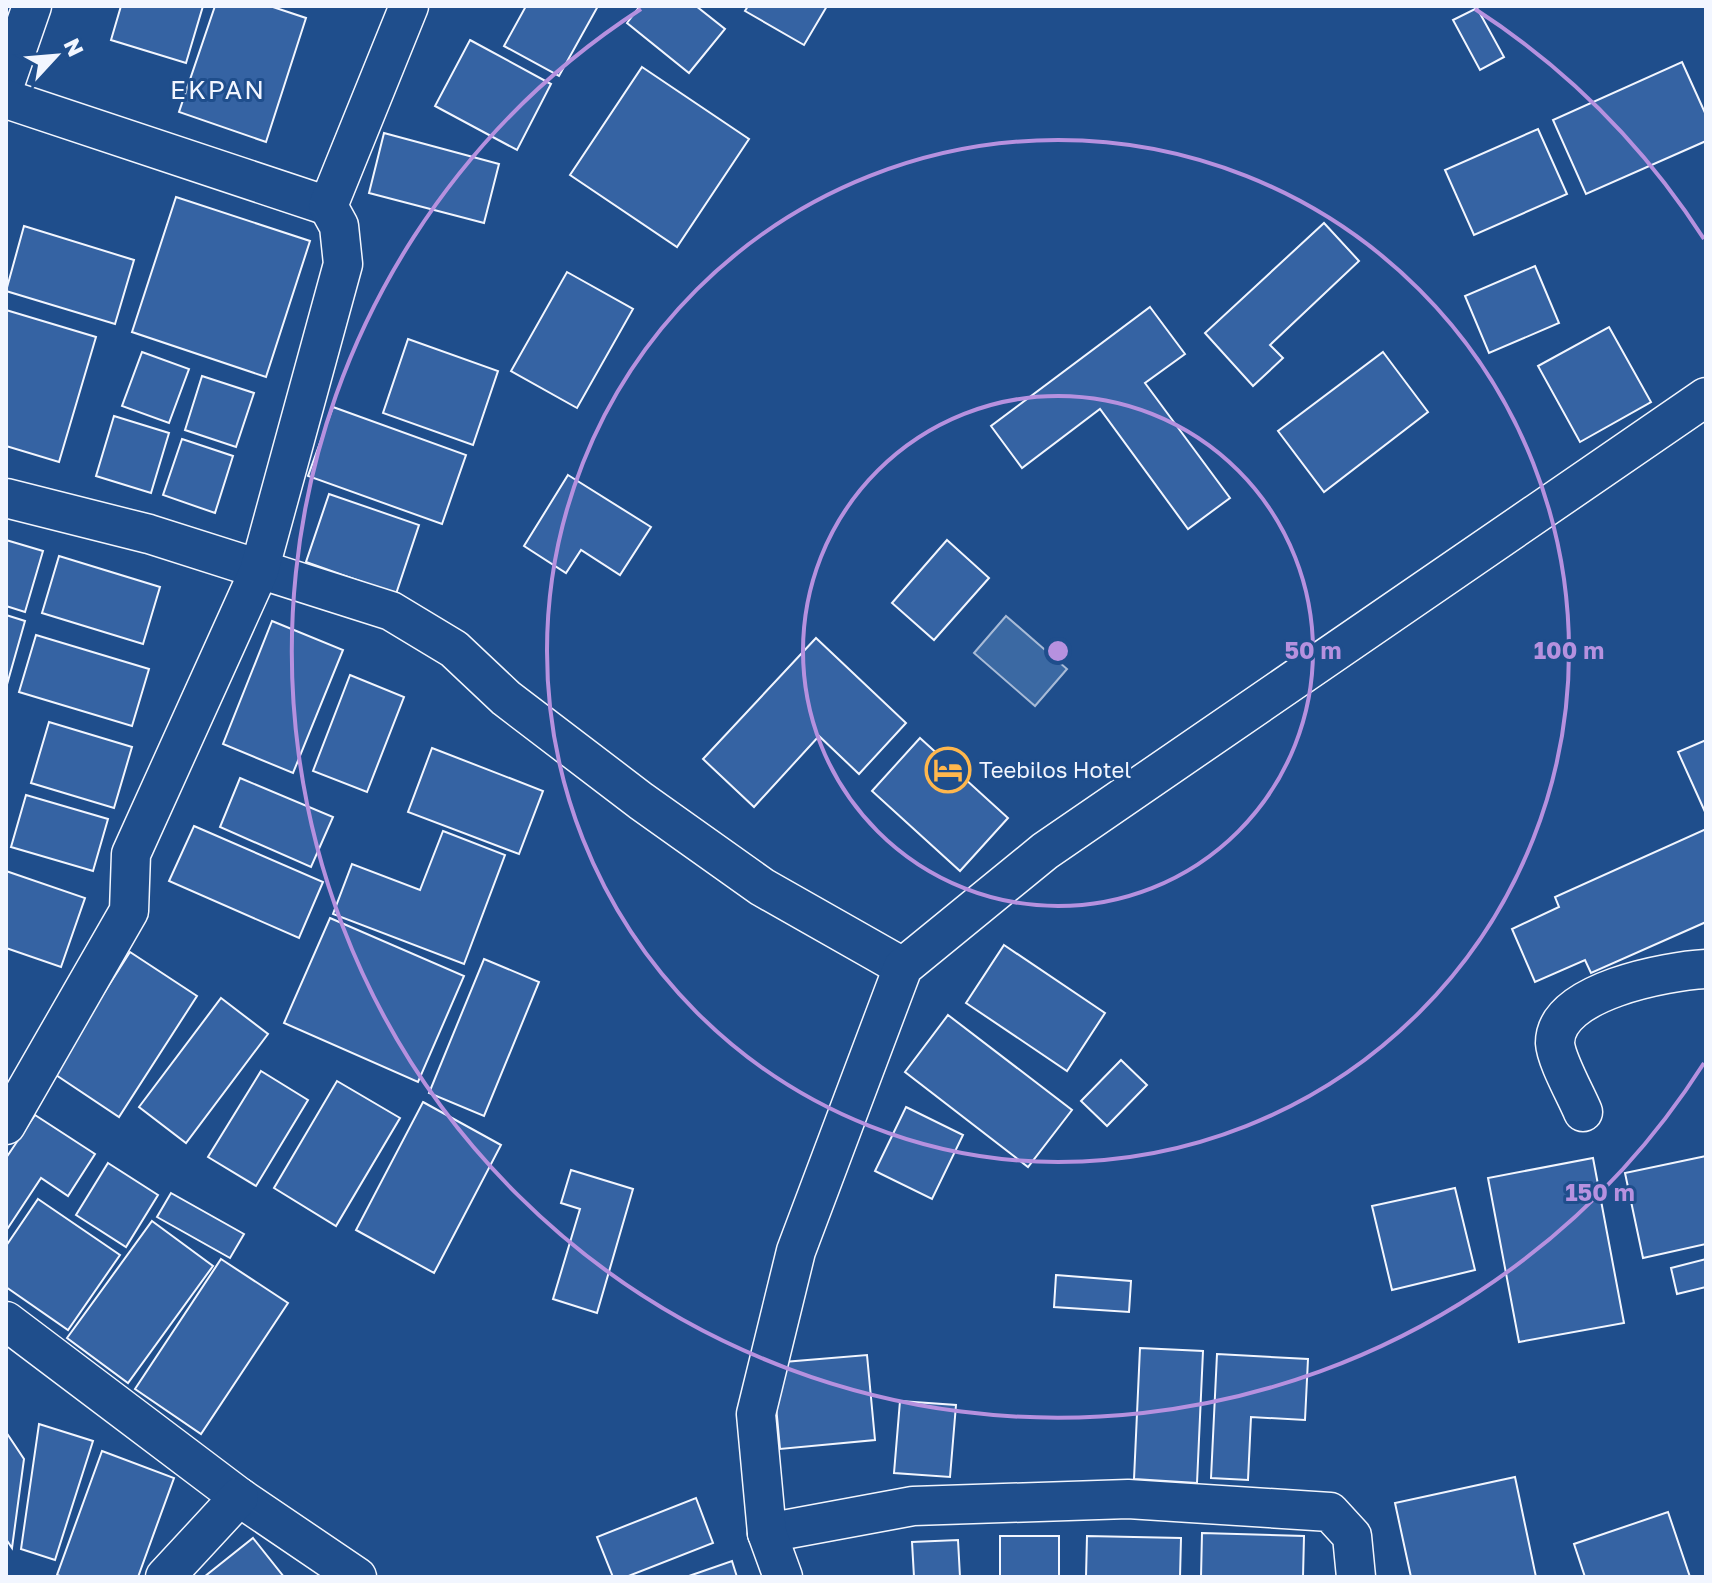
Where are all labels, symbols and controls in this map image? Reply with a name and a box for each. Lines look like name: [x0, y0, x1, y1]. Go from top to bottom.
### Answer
north arrow: [16, 16, 96, 96]
text: N: [59, 34, 90, 60]
district label: EKPAN: [170, 74, 266, 105]
text: 50 m: [1284, 635, 1342, 664]
text: 100 m: [1534, 635, 1604, 664]
centre of rings: [1044, 637, 1072, 665]
hotel icon: Teebilos Hotel: [924, 746, 972, 794]
place label: Teebilos Hotel: [979, 756, 1131, 783]
text: 150 m: [1565, 1177, 1635, 1206]

